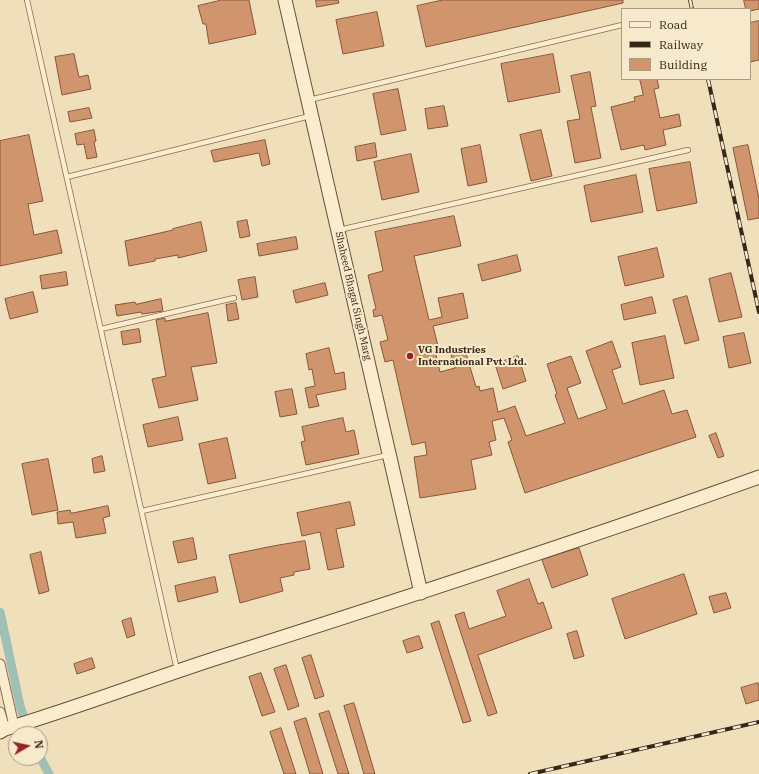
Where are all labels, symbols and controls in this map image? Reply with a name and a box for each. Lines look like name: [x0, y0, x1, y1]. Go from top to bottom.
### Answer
legend: [621, 8, 751, 80]
text: Road: [659, 17, 688, 32]
text: Railway: [659, 37, 703, 52]
text: Building: [659, 57, 707, 72]
street label: Shaheed Bhagat Singh Marg: [332, 231, 374, 361]
place label: VG Industries International Pvt. Ltd.: [418, 344, 527, 368]
marker: VG Industries International Pvt. Ltd.: [405, 351, 415, 361]
north arrow: [8, 726, 48, 766]
text: N: [31, 739, 46, 750]

